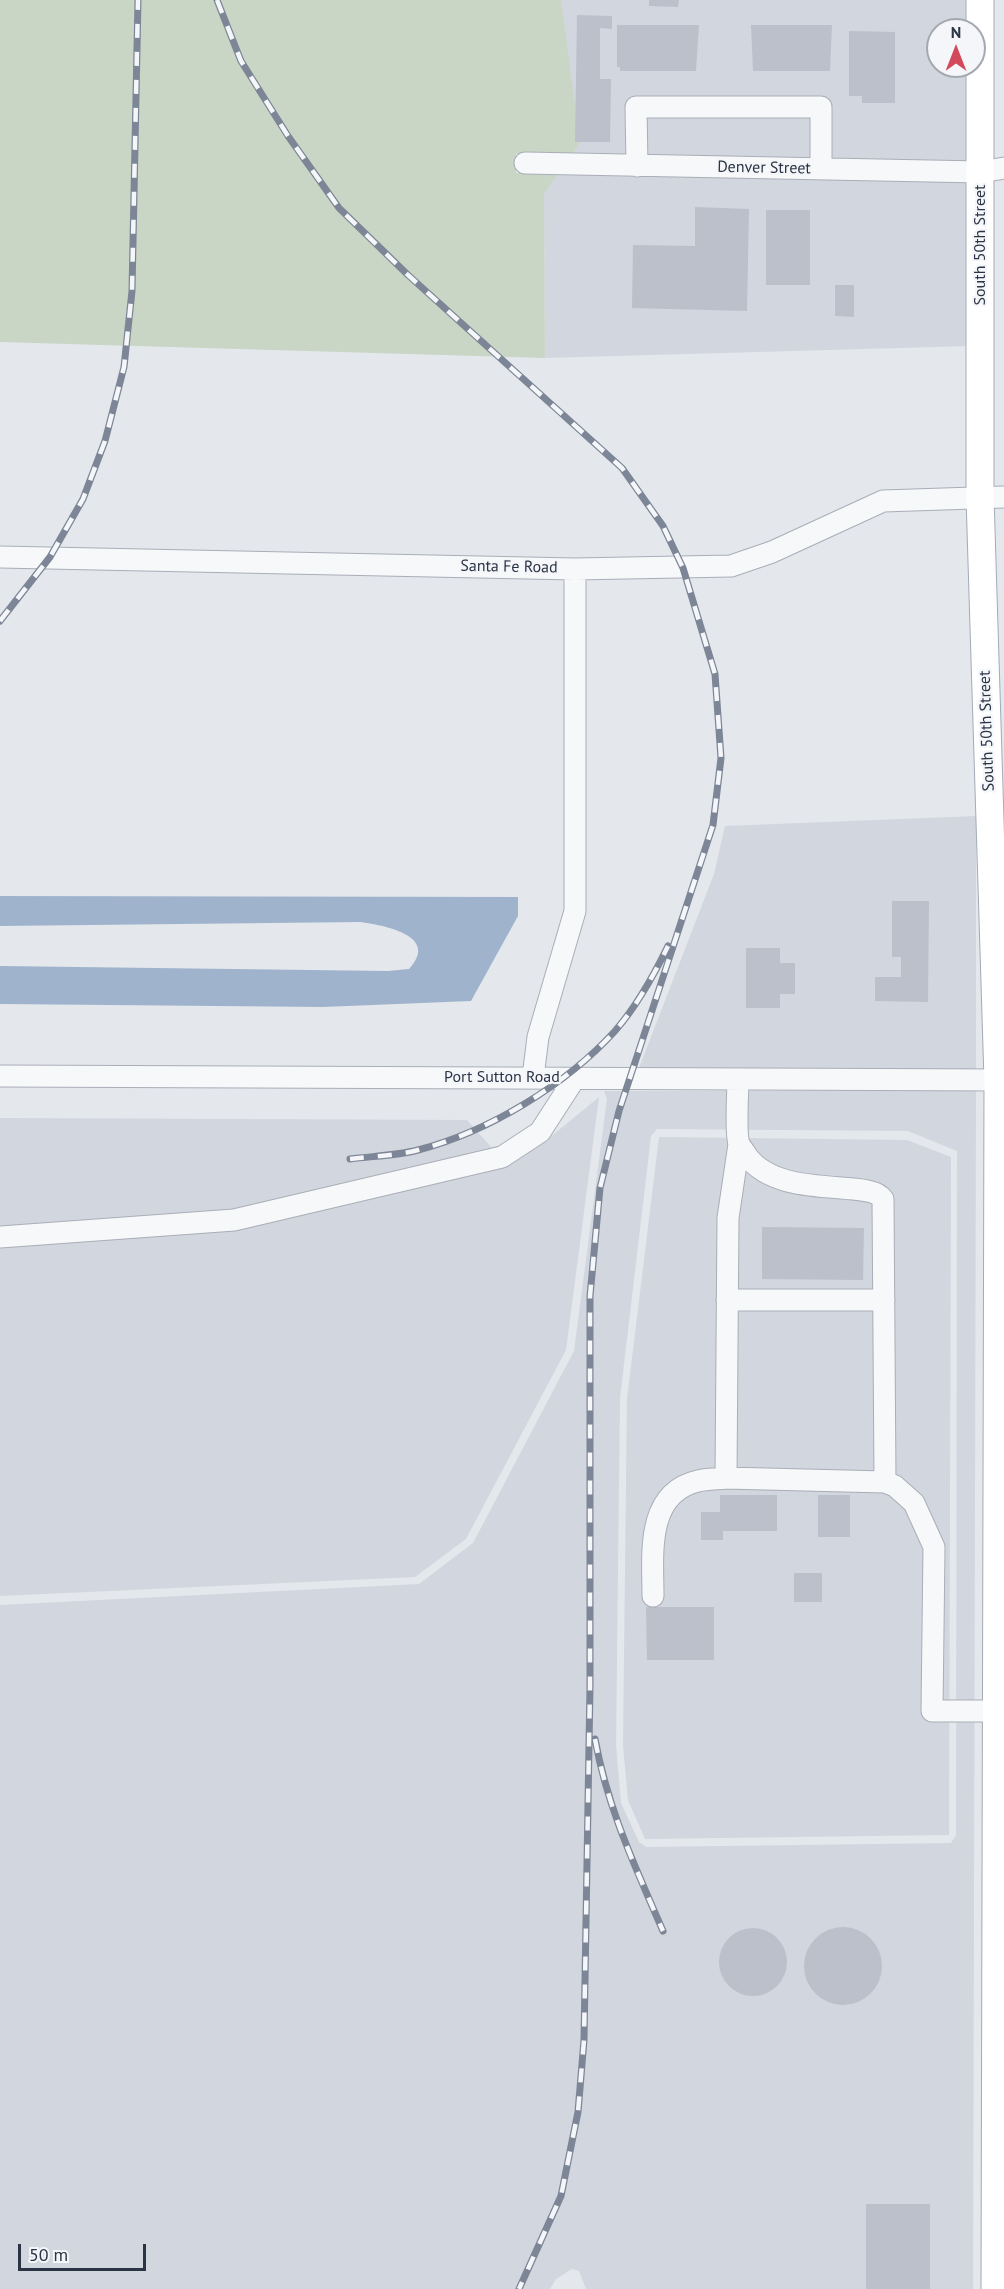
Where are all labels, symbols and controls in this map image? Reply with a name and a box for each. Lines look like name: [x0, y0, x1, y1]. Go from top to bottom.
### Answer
north arrow: [926, 18, 986, 78]
text: N: [951, 22, 961, 42]
street label: Denver Street: [717, 158, 811, 178]
street label: South 50th Street: [970, 185, 990, 305]
street label: Santa Fe Road: [460, 557, 558, 577]
street label: South 50th Street: [975, 670, 999, 792]
street label: Port Sutton Road: [444, 1067, 560, 1087]
scale bar: [21, 2232, 148, 2270]
text: 50 m: [29, 2243, 68, 2266]

